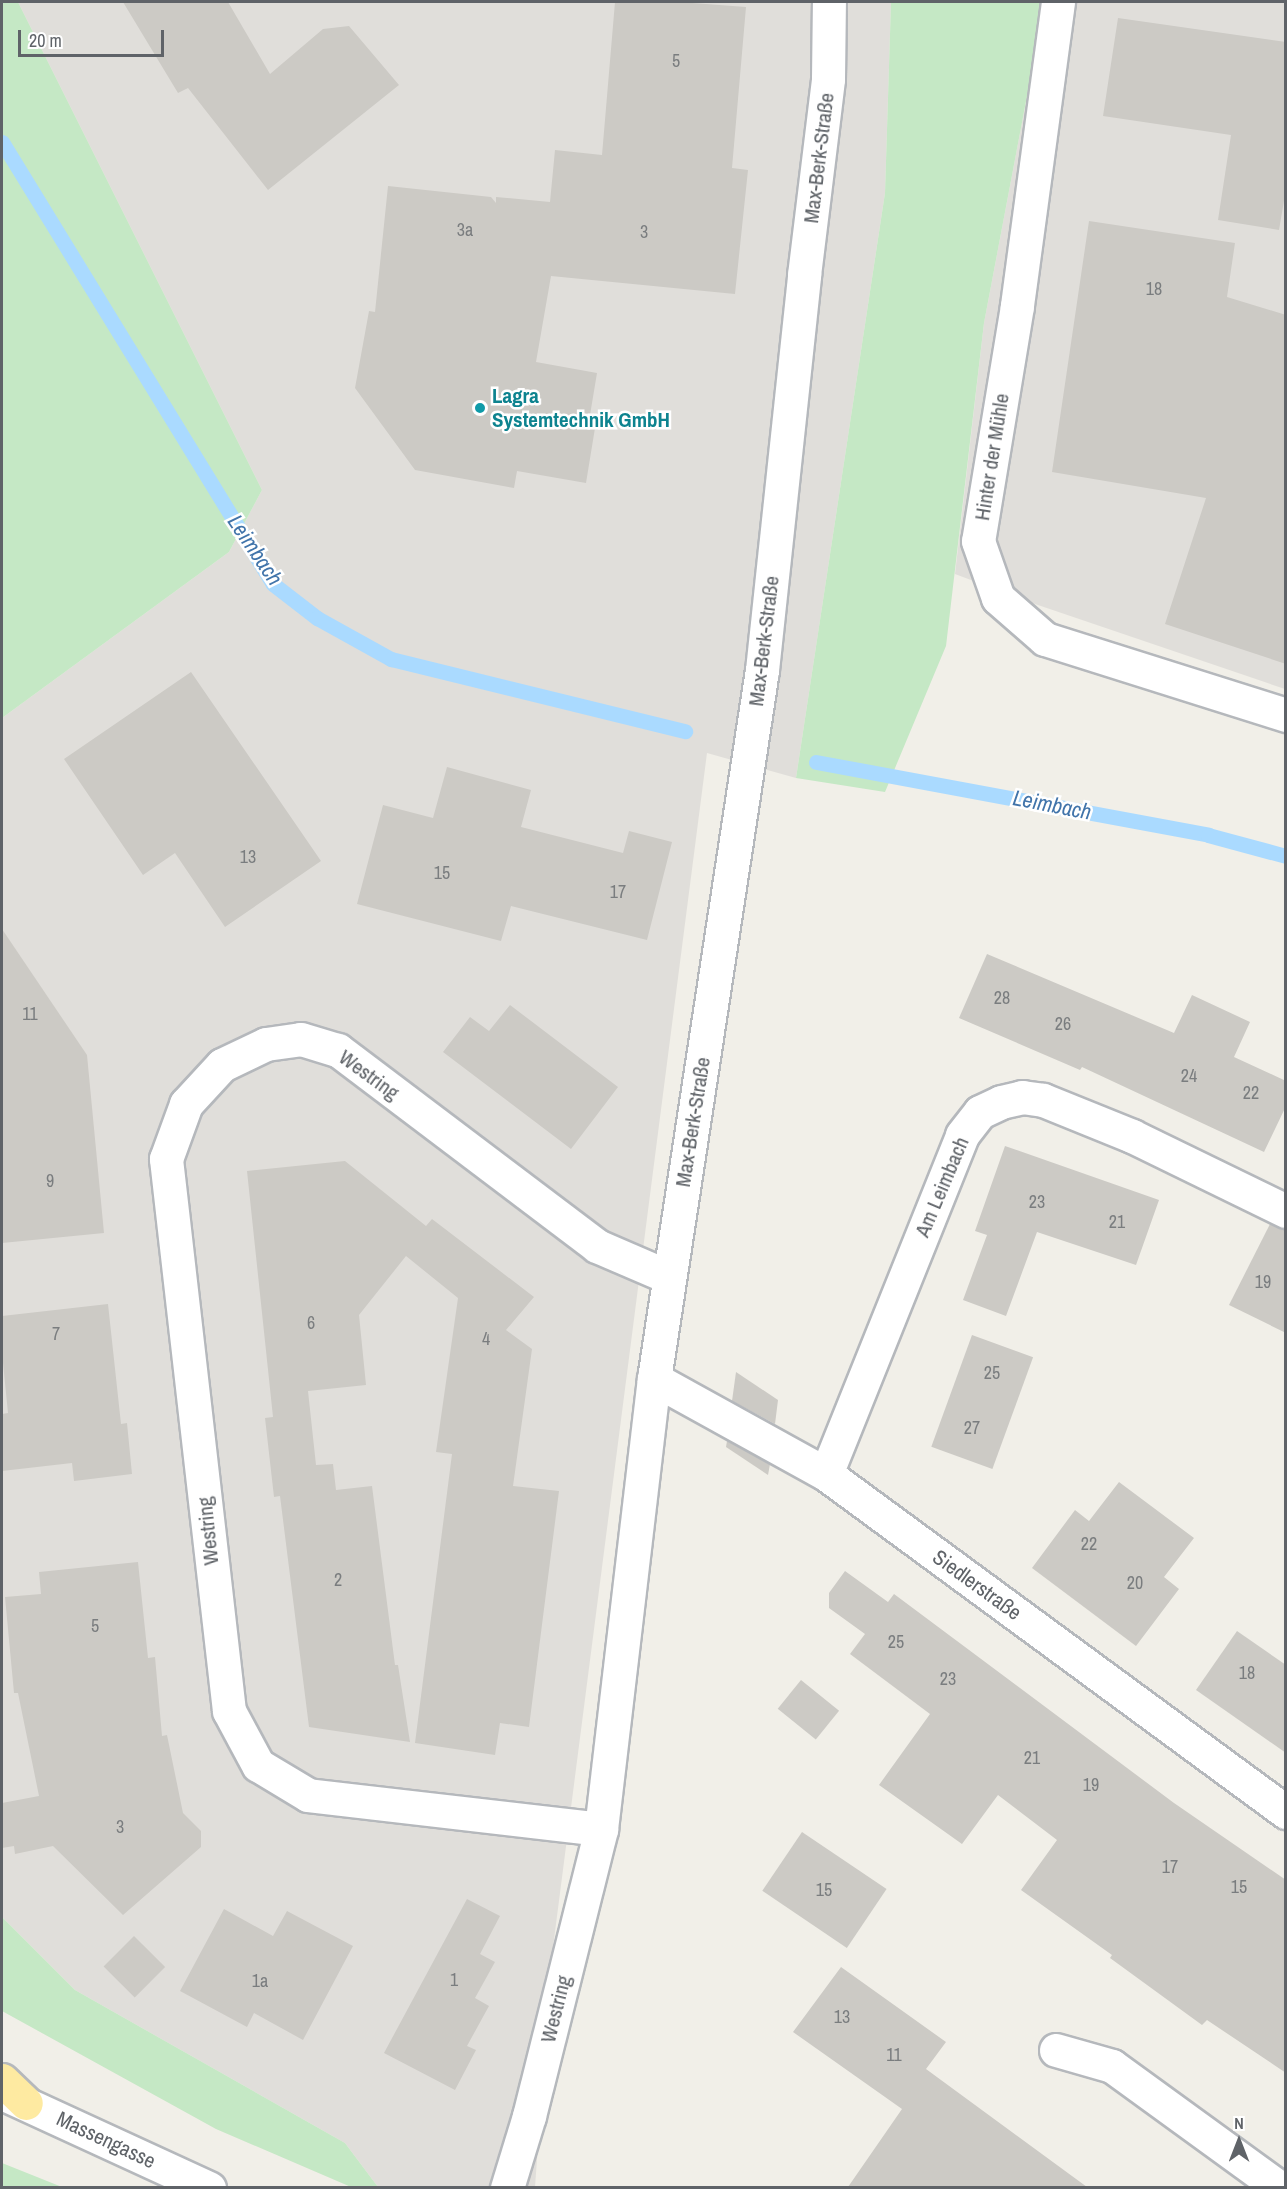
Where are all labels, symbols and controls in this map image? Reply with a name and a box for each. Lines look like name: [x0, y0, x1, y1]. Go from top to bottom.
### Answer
scale bar: [21, 18, 166, 56]
text: 20 m: [29, 28, 62, 53]
house number: 5: [672, 50, 680, 72]
street label: Max-Berk-Straße: [799, 91, 839, 225]
house number: 3a: [457, 219, 473, 241]
house number: 3: [640, 221, 648, 243]
house number: 18: [1146, 278, 1162, 300]
place label: Lagra Systemtechnik GmbH: [492, 383, 670, 433]
street label: Hinter der Mühle: [970, 392, 1014, 522]
marker: Lagra Systemtechnik GmbH: [473, 401, 487, 415]
water label: Leimbach: [222, 510, 288, 590]
street label: Max-Berk-Straße: [744, 574, 784, 708]
water label: Leimbach: [1011, 784, 1093, 826]
house number: 13: [240, 846, 256, 868]
house number: 15: [434, 862, 450, 884]
house number: 17: [610, 881, 626, 903]
house number: 28: [994, 987, 1010, 1009]
house number: 11: [22, 1003, 38, 1025]
house number: 26: [1055, 1013, 1071, 1035]
street label: Westring: [334, 1045, 404, 1105]
street label: Max-Berk-Straße: [670, 1055, 716, 1189]
house number: 24: [1181, 1065, 1197, 1087]
house number: 22: [1243, 1082, 1259, 1104]
street label: Am Leimbach: [910, 1133, 974, 1241]
house number: 9: [46, 1170, 54, 1192]
house number: 23: [1029, 1191, 1045, 1213]
house number: 21: [1109, 1211, 1125, 1233]
house number: 19: [1255, 1271, 1271, 1293]
house number: 6: [307, 1312, 315, 1334]
house number: 7: [52, 1323, 60, 1345]
house number: 4: [482, 1328, 490, 1350]
house number: 25: [984, 1362, 1000, 1384]
house number: 27: [964, 1417, 980, 1439]
street label: Westring: [192, 1496, 224, 1566]
house number: 22: [1081, 1533, 1097, 1555]
street label: Siedlerstraße: [928, 1544, 1026, 1626]
house number: 2: [334, 1569, 342, 1591]
house number: 20: [1127, 1572, 1143, 1594]
house number: 5: [91, 1615, 99, 1637]
house number: 25: [888, 1631, 904, 1653]
house number: 18: [1239, 1662, 1255, 1684]
house number: 23: [940, 1668, 956, 1690]
house number: 21: [1024, 1747, 1040, 1769]
house number: 19: [1083, 1774, 1099, 1796]
house number: 3: [116, 1816, 124, 1838]
house number: 17: [1162, 1856, 1178, 1878]
house number: 15: [1231, 1876, 1247, 1898]
house number: 15: [816, 1879, 832, 1901]
house number: 1: [450, 1969, 458, 1991]
house number: 1a: [252, 1970, 268, 1992]
street label: Westring: [535, 1973, 577, 2045]
house number: 13: [834, 2006, 850, 2028]
house number: 11: [886, 2044, 902, 2066]
street label: Massengasse: [53, 2106, 159, 2174]
north arrow: [1209, 2111, 1269, 2171]
text: N: [1234, 2112, 1244, 2134]

